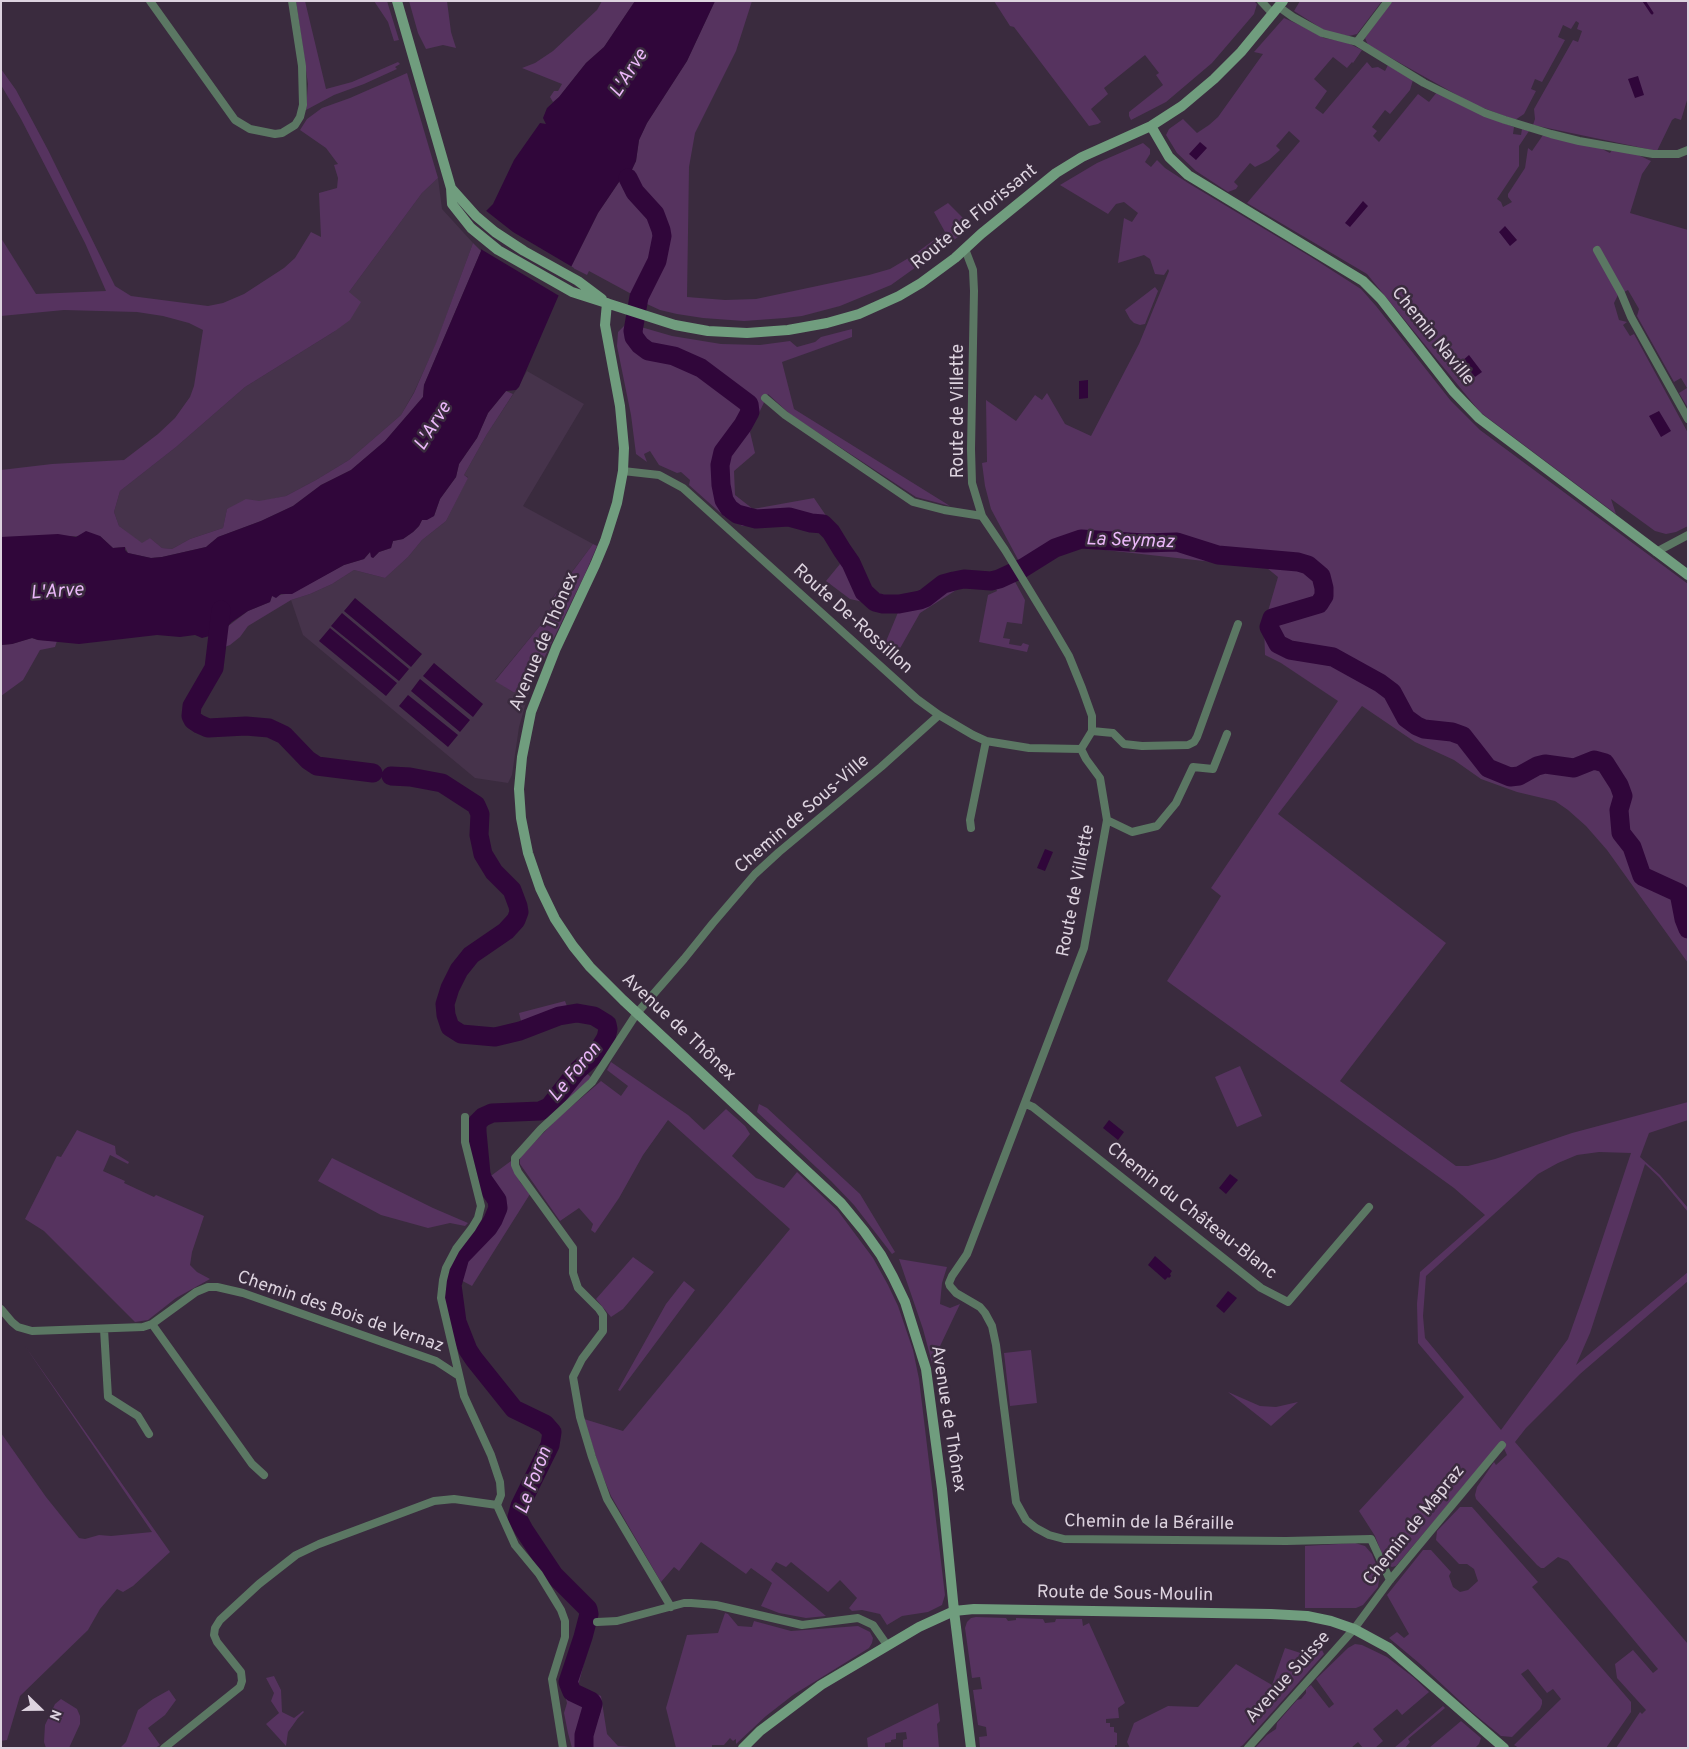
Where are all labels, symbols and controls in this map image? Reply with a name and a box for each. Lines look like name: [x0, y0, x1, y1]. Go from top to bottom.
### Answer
water label: L'Arve: [606, 46, 654, 102]
street label: Route de Florissant: [908, 161, 1042, 275]
street label: Chemin Naville: [1386, 283, 1478, 391]
street label: Route de Villette: [948, 344, 970, 478]
water label: L'Arve: [410, 398, 458, 456]
water label: La Seymaz: [1085, 529, 1175, 555]
street label: Route De-Rossillon: [788, 561, 916, 679]
street label: Avenue de Thônex: [506, 569, 584, 715]
water label: L'Arve: [30, 580, 84, 606]
street label: Chemin de Sous-Ville: [731, 751, 875, 879]
street label: Route de Villette: [1054, 823, 1100, 959]
street label: Avenue de Thônex: [616, 969, 740, 1087]
water label: Le Foron: [545, 1039, 607, 1107]
street label: Chemin du Château-Blanc: [1102, 1139, 1280, 1285]
street label: Chemin des Bois de Vernaz: [234, 1267, 446, 1359]
street label: Avenue de Thônex: [925, 1344, 969, 1494]
water label: Le Foron: [512, 1444, 558, 1518]
street label: Chemin de Mapraz: [1360, 1461, 1470, 1591]
street label: Chemin de la Béraille: [1064, 1512, 1234, 1536]
street label: Route de Sous-Moulin: [1037, 1583, 1213, 1607]
street label: Avenue Suisse: [1242, 1628, 1336, 1728]
north arrow: [15, 1684, 65, 1734]
text: N: [45, 1707, 64, 1723]

